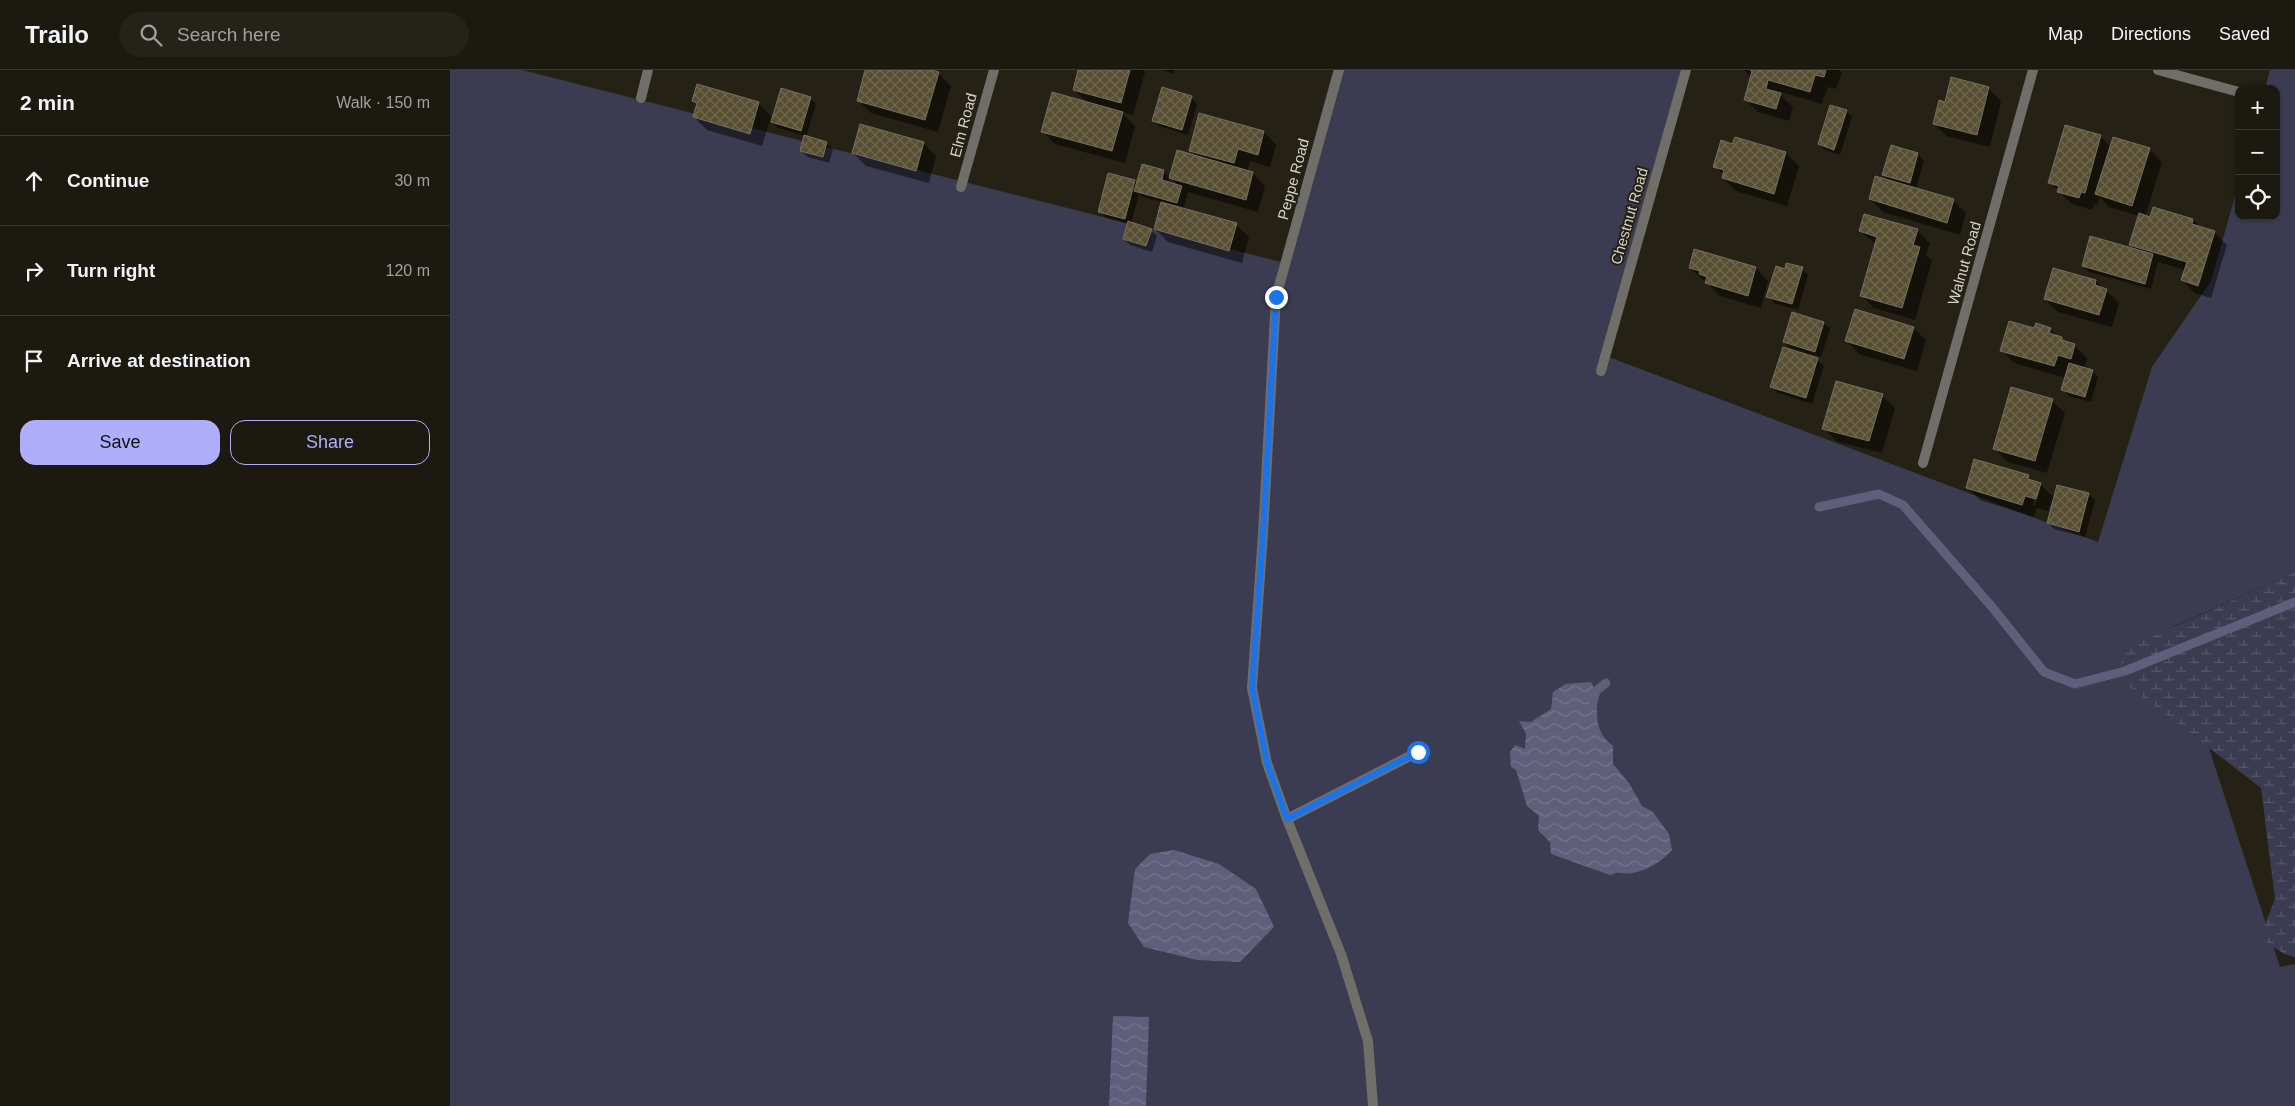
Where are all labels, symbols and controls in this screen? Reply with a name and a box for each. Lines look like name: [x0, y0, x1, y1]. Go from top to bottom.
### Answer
search box: [119, 12, 469, 57]
text: Trailo: [25, 21, 89, 48]
icon: search: [137, 21, 165, 49]
text: Search here: [177, 24, 281, 45]
text: Map: [2048, 24, 2083, 44]
text: Directions: [2111, 24, 2191, 44]
text: Saved: [2219, 24, 2270, 44]
map controls: [2235, 85, 2280, 220]
button: +: [2235, 85, 2280, 130]
text: 2 min: [20, 91, 75, 114]
street label: Elm Road: [946, 91, 980, 159]
text: Walk · 150 m: [336, 94, 430, 111]
button: −: [2235, 130, 2280, 175]
street label: Peppe Road: [1274, 137, 1312, 221]
street label: Chestnut Road: [1607, 166, 1651, 266]
icon: ahead: [20, 167, 48, 195]
text: Continue: [67, 170, 149, 191]
text: 30 m: [394, 172, 430, 189]
button: locate: [2235, 175, 2280, 220]
street label: Walnut Road: [1944, 219, 1984, 307]
icon: right: [20, 257, 48, 285]
text: Turn right: [67, 260, 155, 281]
text: 120 m: [386, 262, 430, 279]
route end: [1265, 286, 1288, 309]
icon: arrive: [20, 347, 48, 375]
text: Arrive at destination: [67, 350, 251, 371]
button: Save: [20, 420, 220, 465]
button: Share: [230, 420, 430, 465]
route start: [1407, 741, 1430, 764]

